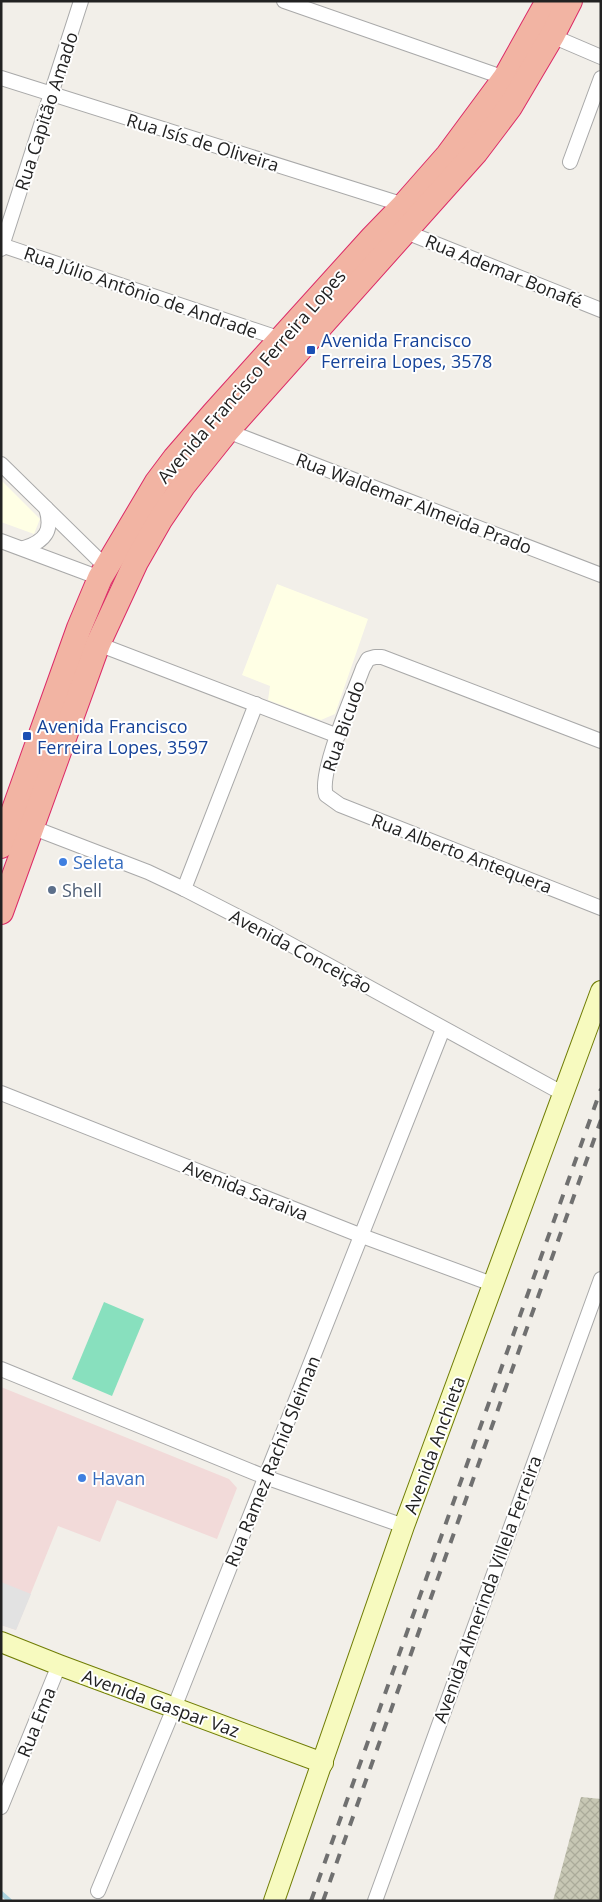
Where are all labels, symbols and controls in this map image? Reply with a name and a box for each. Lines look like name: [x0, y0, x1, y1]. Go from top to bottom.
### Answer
street label: Rua Capitão Amado: [9, 29, 83, 193]
street label: Rua Isís de Oliveira: [124, 107, 282, 177]
street label: Rua Ademar Bonafé: [422, 228, 586, 314]
street label: Rua Júlio Antônio de Andrade: [21, 241, 261, 343]
street label: Avenida Francisco Ferreira Lopes: [151, 264, 351, 488]
place label: Avenida Francisco Ferreira Lopes, 3578: [321, 328, 492, 373]
marker: Avenida Francisco Ferreira Lopes, 3578: [305, 344, 317, 356]
street label: Rua Waldemar Almeida Prado: [293, 447, 535, 559]
street label: Rua Bicudo: [316, 677, 370, 775]
place label: Avenida Francisco Ferreira Lopes, 3597: [37, 714, 208, 759]
marker: Avenida Francisco Ferreira Lopes, 3597: [21, 730, 33, 742]
street label: Rua Alberto Antequera: [368, 807, 556, 899]
place label: Seleta: [73, 850, 124, 874]
marker: Seleta: [57, 856, 69, 868]
place label: Shell: [62, 878, 102, 902]
marker: Shell: [46, 884, 58, 896]
street label: Avenida Conceição: [226, 903, 376, 999]
street label: Avenida Saraiva: [180, 1154, 312, 1226]
street label: Rua Ramez Rachid Sleiman: [219, 1352, 325, 1570]
street label: Avenida Anchieta: [398, 1373, 470, 1517]
street label: Avenida Almerinda Villela Ferreira: [427, 1452, 547, 1726]
place label: Havan: [92, 1466, 145, 1490]
marker: Havan: [76, 1472, 88, 1484]
street label: Avenida Gaspar Vaz: [79, 1663, 243, 1743]
street label: Rua Ema: [11, 1683, 61, 1761]

